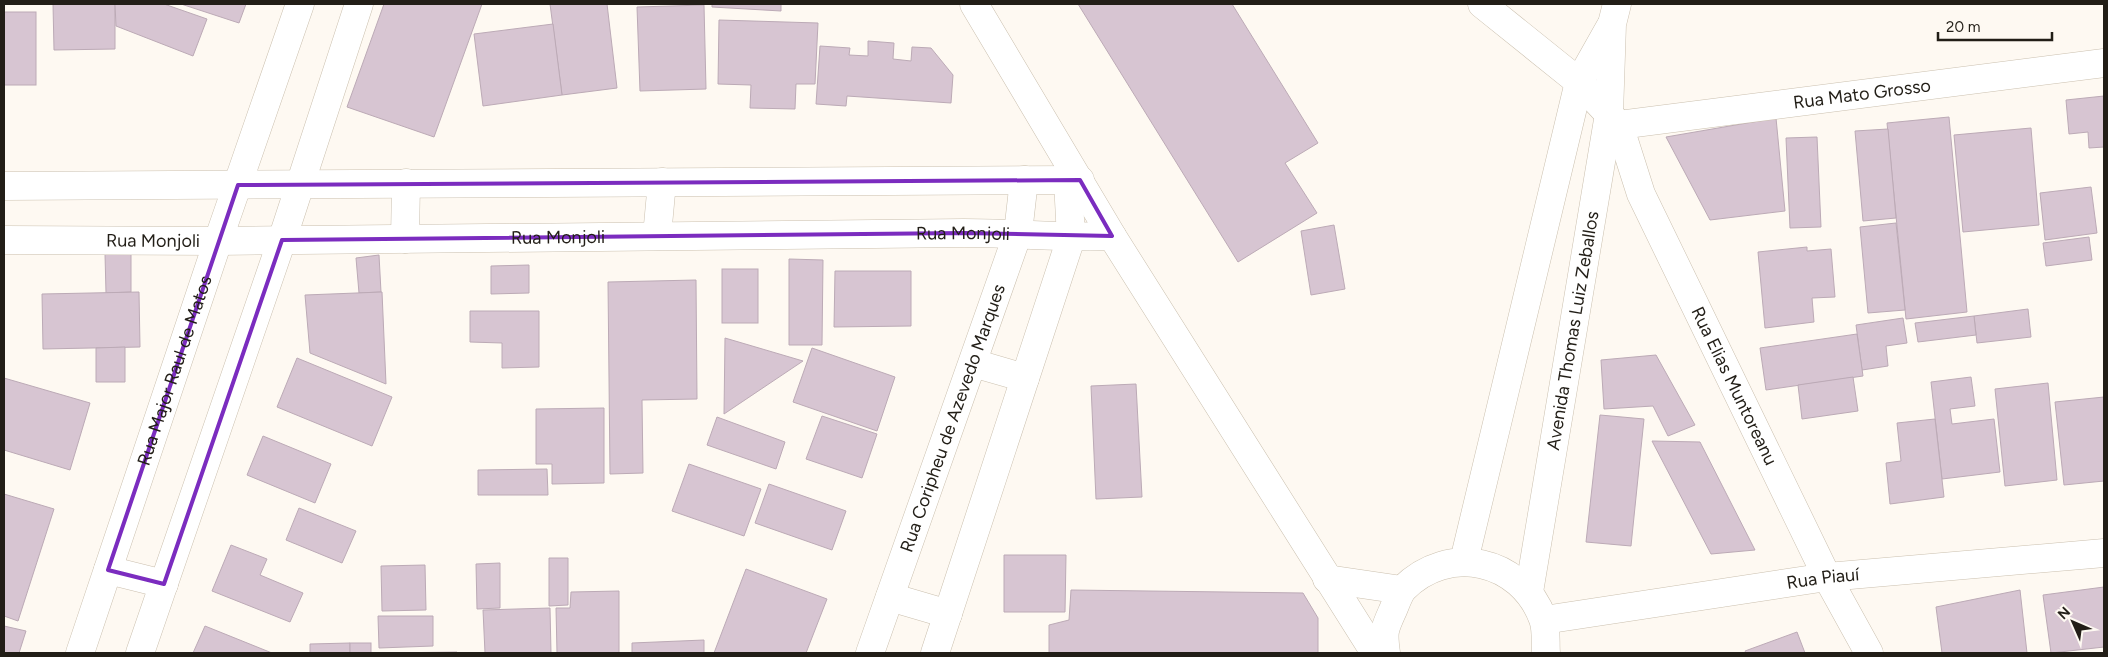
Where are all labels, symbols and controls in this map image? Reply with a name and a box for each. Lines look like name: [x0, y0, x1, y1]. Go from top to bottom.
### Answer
scale bar: [1938, 10, 2052, 42]
text: 20 m: [1946, 18, 1980, 36]
street label: Rua Mato Grosso: [1792, 74, 1932, 114]
street label: Avenida Thomas Luiz Zeballos: [1542, 209, 1604, 452]
street label: Rua Monjoli: [916, 222, 1010, 245]
street label: Rua Monjoli: [511, 226, 605, 249]
street label: Rua Monjoli: [106, 229, 200, 252]
street label: Rua Major Raul de Matos: [133, 273, 217, 468]
street label: Rua Coripheu de Azevedo Marques: [895, 281, 1010, 555]
street label: Rua Elias Muntoreanu: [1686, 303, 1782, 469]
street label: Rua Piauí: [1785, 563, 1861, 594]
north arrow: [2048, 597, 2098, 647]
text: N: [2054, 603, 2074, 623]

